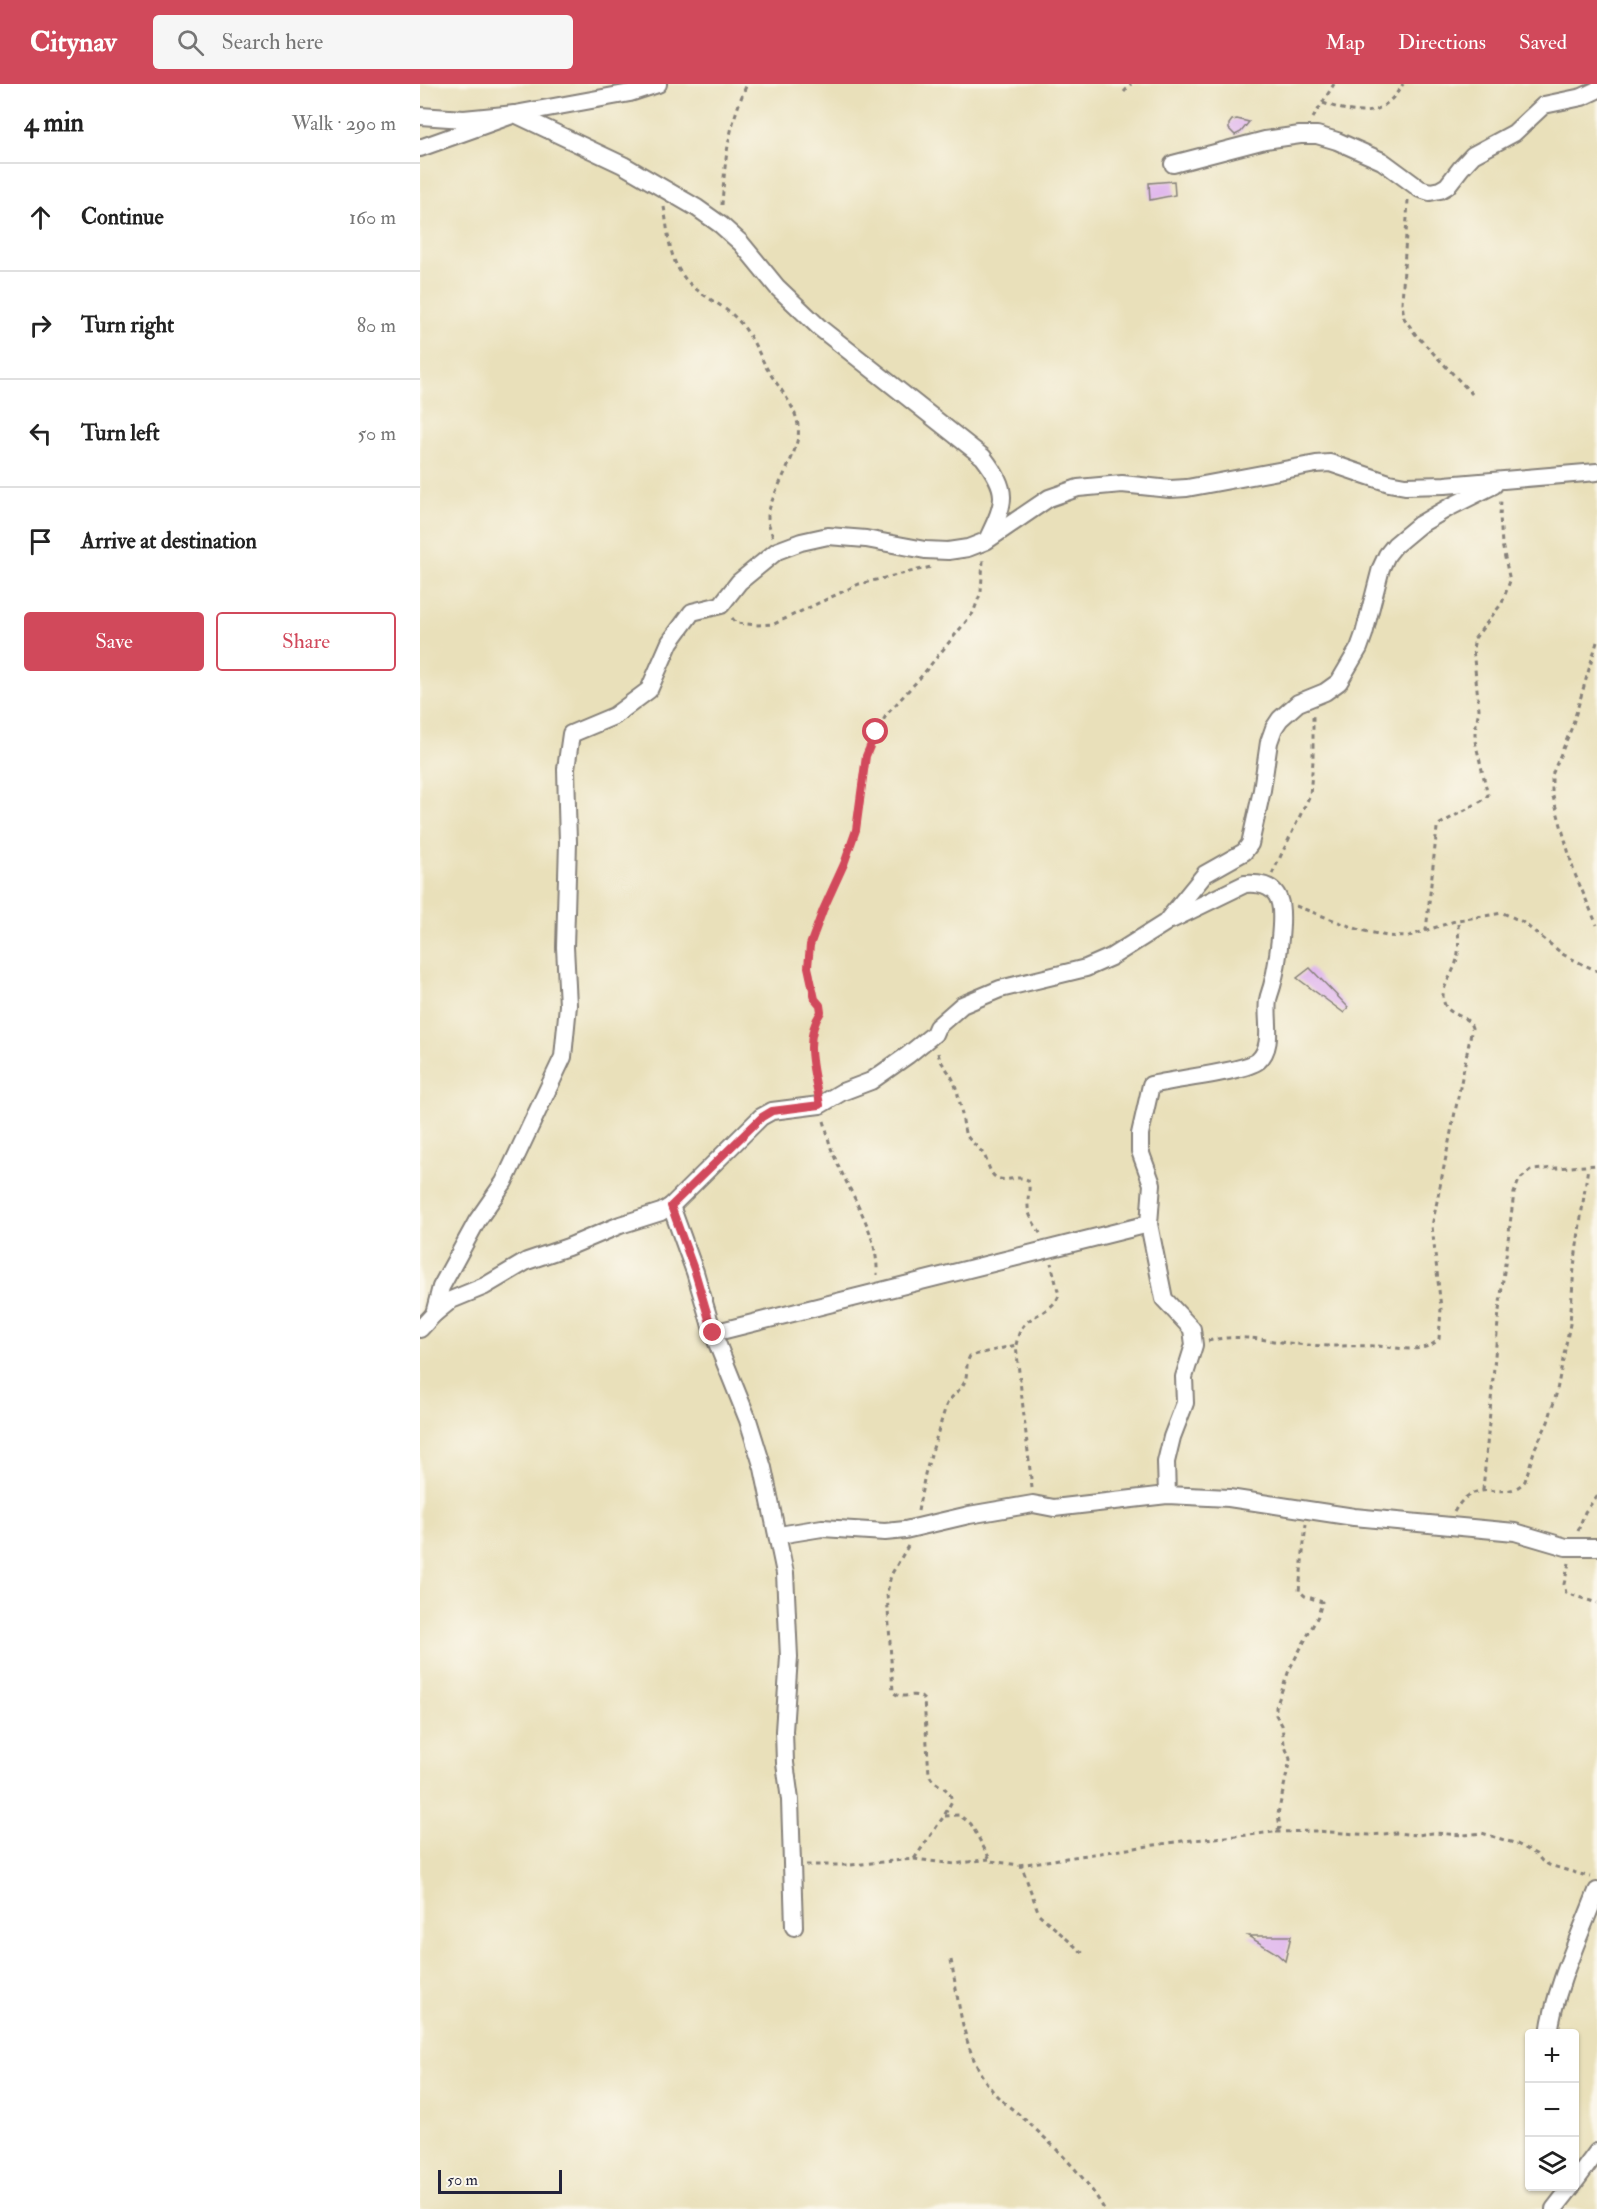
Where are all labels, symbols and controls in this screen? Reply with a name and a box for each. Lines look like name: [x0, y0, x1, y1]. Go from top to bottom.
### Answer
search box: [153, 15, 573, 69]
text: Citynav: [30, 25, 117, 60]
icon: search: [174, 26, 207, 59]
text: Search here: [222, 28, 323, 56]
text: Map: [1325, 29, 1365, 56]
text: Directions: [1398, 29, 1486, 56]
text: Saved: [1519, 29, 1567, 56]
text: 4 min: [24, 107, 84, 139]
text: Walk · 290 m: [292, 111, 396, 136]
icon: ahead: [24, 201, 57, 234]
text: Continue: [81, 203, 164, 231]
text: 160 m: [349, 205, 396, 230]
icon: right: [24, 309, 57, 342]
text: Turn right: [81, 311, 174, 339]
text: 80 m: [357, 313, 396, 338]
icon: left: [24, 417, 57, 450]
text: Turn left: [81, 419, 160, 447]
text: 50 m: [357, 421, 396, 446]
icon: arrive: [24, 525, 57, 558]
text: Arrive at destination: [81, 527, 257, 555]
button: Save: [24, 612, 204, 671]
button: Share: [216, 612, 396, 671]
route start: [862, 718, 888, 744]
route end: [699, 1319, 725, 1345]
map controls: [1525, 2029, 1579, 2191]
button: +: [1525, 2029, 1579, 2083]
button: −: [1525, 2083, 1579, 2137]
button: layers: [1525, 2137, 1579, 2191]
scale bar: [438, 2167, 562, 2194]
text: 50 m: [447, 2170, 478, 2190]

